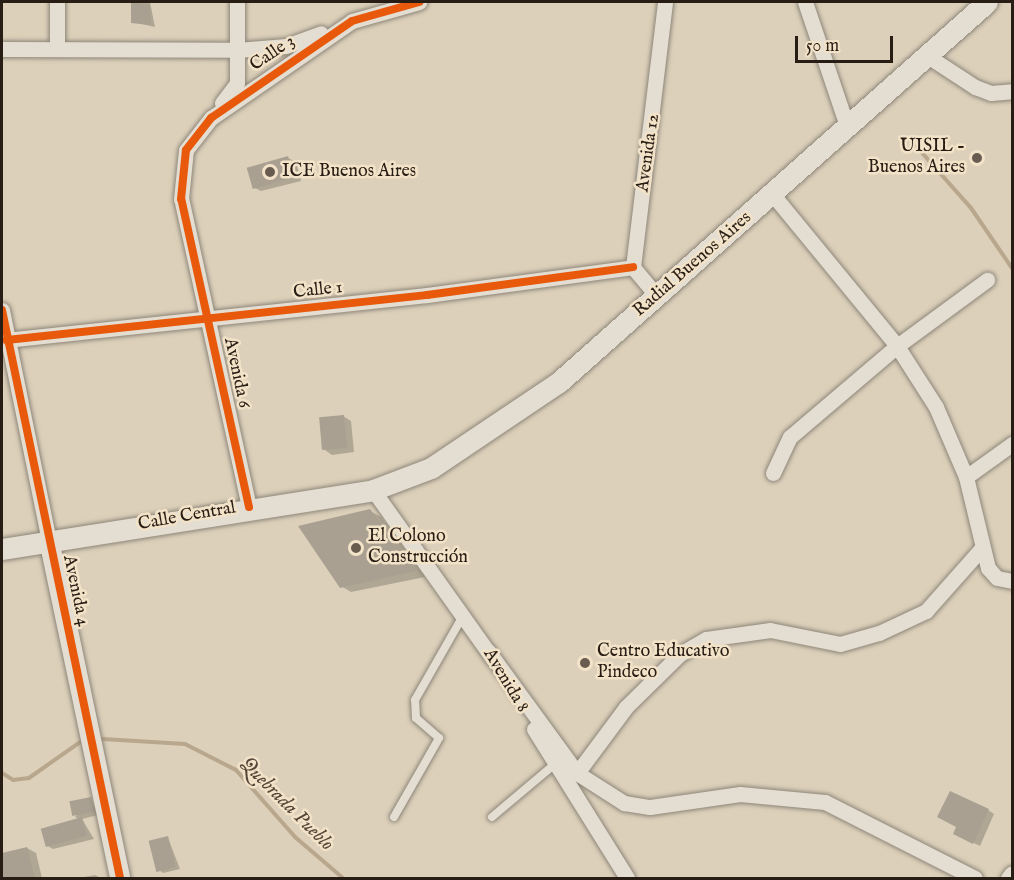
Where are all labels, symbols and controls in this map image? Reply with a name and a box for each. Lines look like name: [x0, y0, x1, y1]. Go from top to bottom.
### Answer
scale bar: [798, 24, 896, 62]
street label: Calle 3: [247, 31, 299, 77]
text: 50 m: [806, 35, 839, 58]
street label: Avenida 12: [633, 113, 665, 193]
place label: UISIL - Buenos Aires: [868, 137, 965, 180]
marker: UISIL - Buenos Aires: [970, 151, 984, 165]
place label: ICE Buenos Aires: [282, 161, 416, 183]
marker: ICE Buenos Aires: [263, 165, 277, 179]
street label: Radial Buenos Aires: [629, 208, 757, 322]
street label: Calle 1: [292, 278, 344, 304]
street label: Avenida 6: [218, 336, 254, 410]
street label: Calle Central: [136, 498, 238, 536]
place label: El Colono Construcción: [368, 527, 468, 570]
marker: El Colono Construcción: [349, 541, 363, 555]
street label: Avenida 4: [57, 553, 93, 629]
place label: Centro Educativo Pindeco: [597, 642, 729, 684]
street label: Avenida 8: [478, 645, 532, 717]
marker: Centro Educativo Pindeco: [578, 656, 592, 670]
water label: Quebrada Pueblo: [235, 752, 339, 856]

